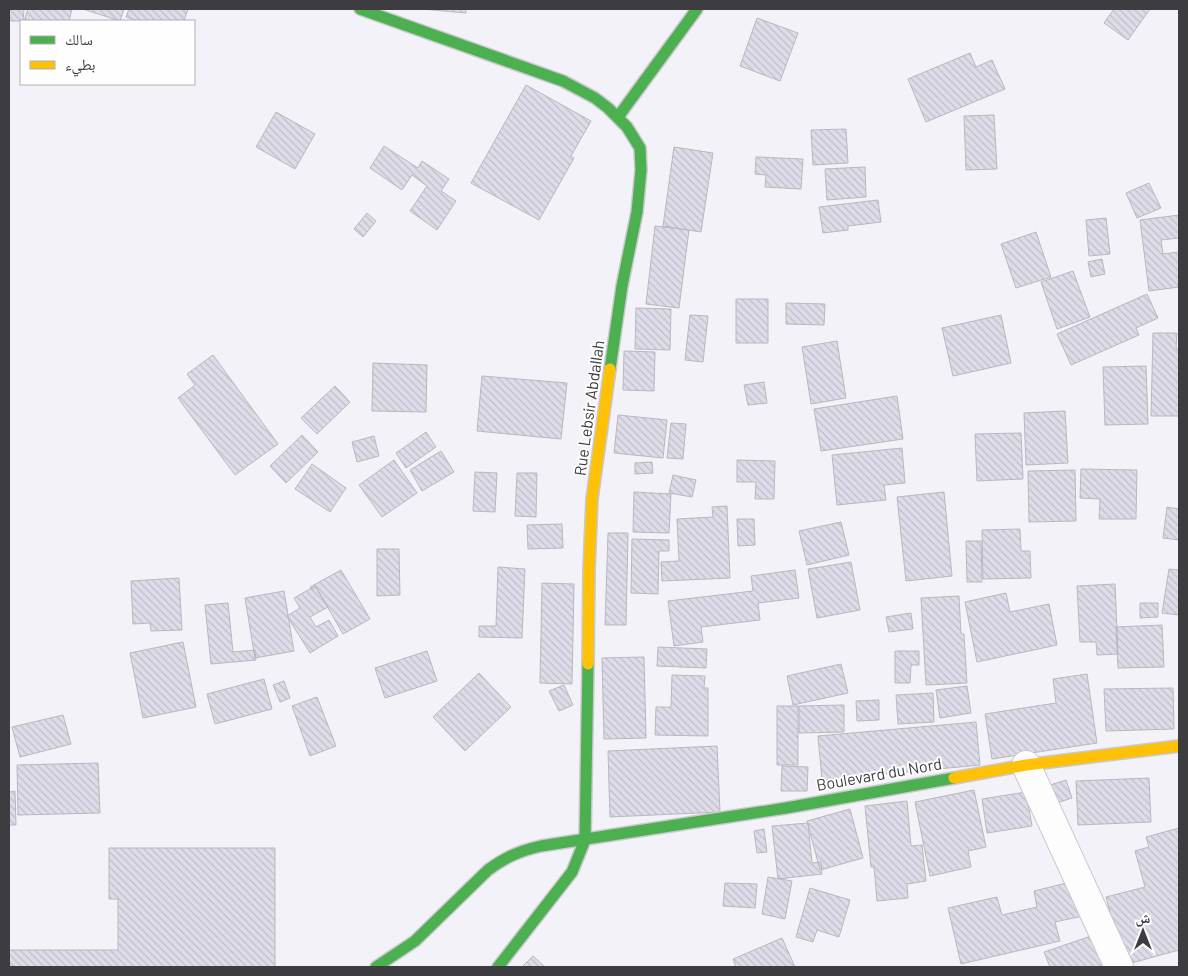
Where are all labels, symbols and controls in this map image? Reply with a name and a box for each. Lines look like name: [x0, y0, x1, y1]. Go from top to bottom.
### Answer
legend: [20, 20, 195, 85]
text: سالك: [65, 30, 93, 48]
text: بطيء: [65, 55, 95, 77]
street label: Rue Lebsir Abdallah: [570, 339, 607, 477]
street label: Boulevard du Nord: [815, 753, 943, 794]
north arrow: [1118, 906, 1168, 956]
text: ش: [1136, 909, 1151, 927]

